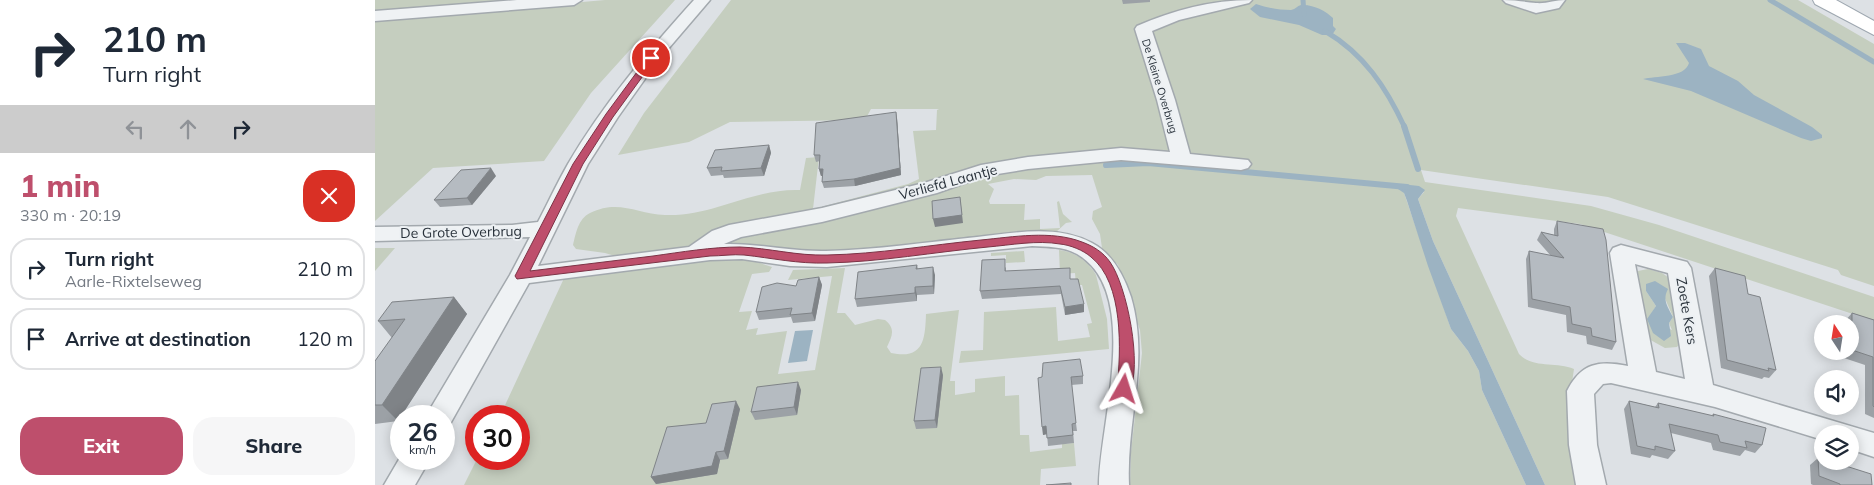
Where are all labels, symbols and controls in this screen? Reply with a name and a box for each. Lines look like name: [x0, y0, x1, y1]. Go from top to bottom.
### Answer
text: 210 m: [103, 17, 207, 61]
icon: right: [20, 20, 85, 85]
pin: [630, 37, 672, 79]
street label: De Kleine Overbrug: [1139, 37, 1181, 135]
icon: arrive: [637, 44, 665, 72]
text: Turn right: [103, 60, 201, 88]
icon: left: [121, 115, 149, 143]
icon: ahead: [174, 115, 202, 143]
icon: right: [227, 115, 255, 143]
street label: Verliefd Laantje: [897, 160, 999, 204]
text: 1 min: [20, 167, 100, 205]
button: close: [303, 170, 355, 222]
text: 330 m · 20:19: [20, 205, 121, 225]
street label: De Grote Overbrug: [400, 222, 522, 242]
text: Turn right: [65, 247, 154, 271]
icon: right: [22, 255, 50, 283]
text: 210 m: [297, 257, 353, 281]
text: Aarle-Rixtelseweg: [65, 271, 202, 291]
street label: Zoete Kers: [1672, 276, 1702, 346]
north arrow: [1814, 315, 1859, 360]
map controls: [1814, 315, 1859, 470]
icon: arrive: [22, 325, 50, 353]
text: Arrive at destination: [65, 327, 251, 351]
text: 120 m: [297, 327, 353, 351]
position arrow: [1097, 362, 1149, 414]
button: sound: [1814, 370, 1859, 415]
speed limit sign: 30: [465, 405, 530, 470]
text: 26: [407, 416, 438, 447]
button: Exit: [20, 417, 183, 475]
button: Share: [193, 417, 355, 475]
button: layers: [1814, 425, 1859, 470]
text: km/h: [409, 442, 436, 457]

